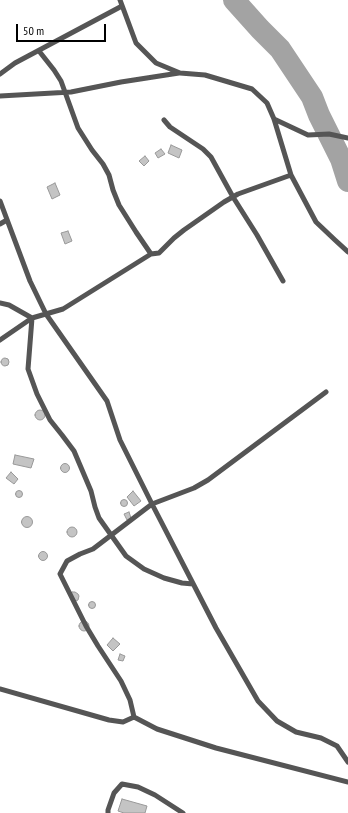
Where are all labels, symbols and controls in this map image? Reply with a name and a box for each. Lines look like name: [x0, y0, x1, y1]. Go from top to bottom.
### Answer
scale bar: [18, 16, 108, 42]
text: 50 m: [23, 23, 44, 38]

